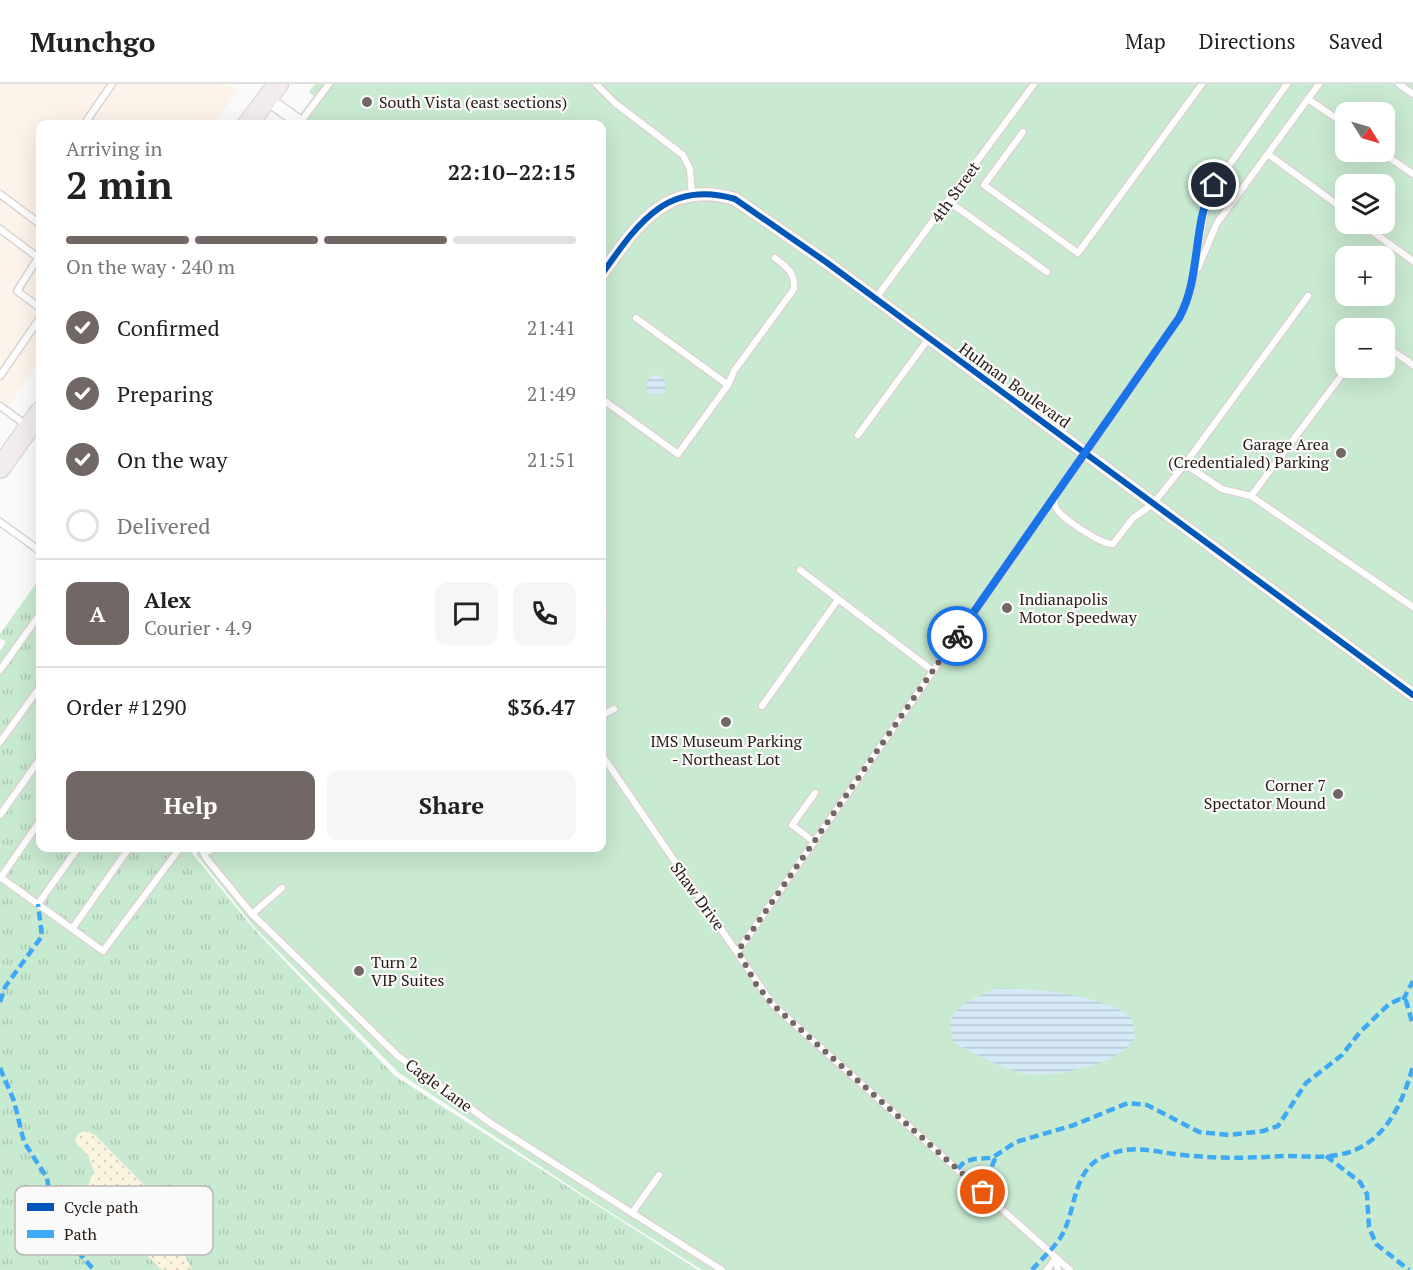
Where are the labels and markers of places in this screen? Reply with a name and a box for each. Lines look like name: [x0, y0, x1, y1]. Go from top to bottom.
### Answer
place label: South Vista (east sections): [379, 91, 567, 113]
marker: South Vista (east sections): [360, 95, 374, 109]
pin: [1188, 159, 1239, 210]
place label: Garage Area (Credentialed) Parking: [1168, 433, 1330, 473]
marker: Garage Area (Credentialed) Parking: [1334, 446, 1348, 460]
place label: Indianapolis Motor Speedway: [1019, 588, 1138, 628]
marker: Indianapolis Motor Speedway: [1000, 601, 1014, 615]
marker: IMS Museum Parking - Northeast Lot: [719, 715, 733, 729]
place label: IMS Museum Parking - Northeast Lot: [650, 730, 802, 770]
place label: Corner 7 Spectator Mound: [1204, 774, 1326, 814]
marker: Corner 7 Spectator Mound: [1331, 787, 1345, 801]
place label: Turn 2 VIP Suites: [371, 951, 445, 991]
marker: Turn 2 VIP Suites: [352, 964, 366, 978]
pin: [957, 1166, 1008, 1217]

